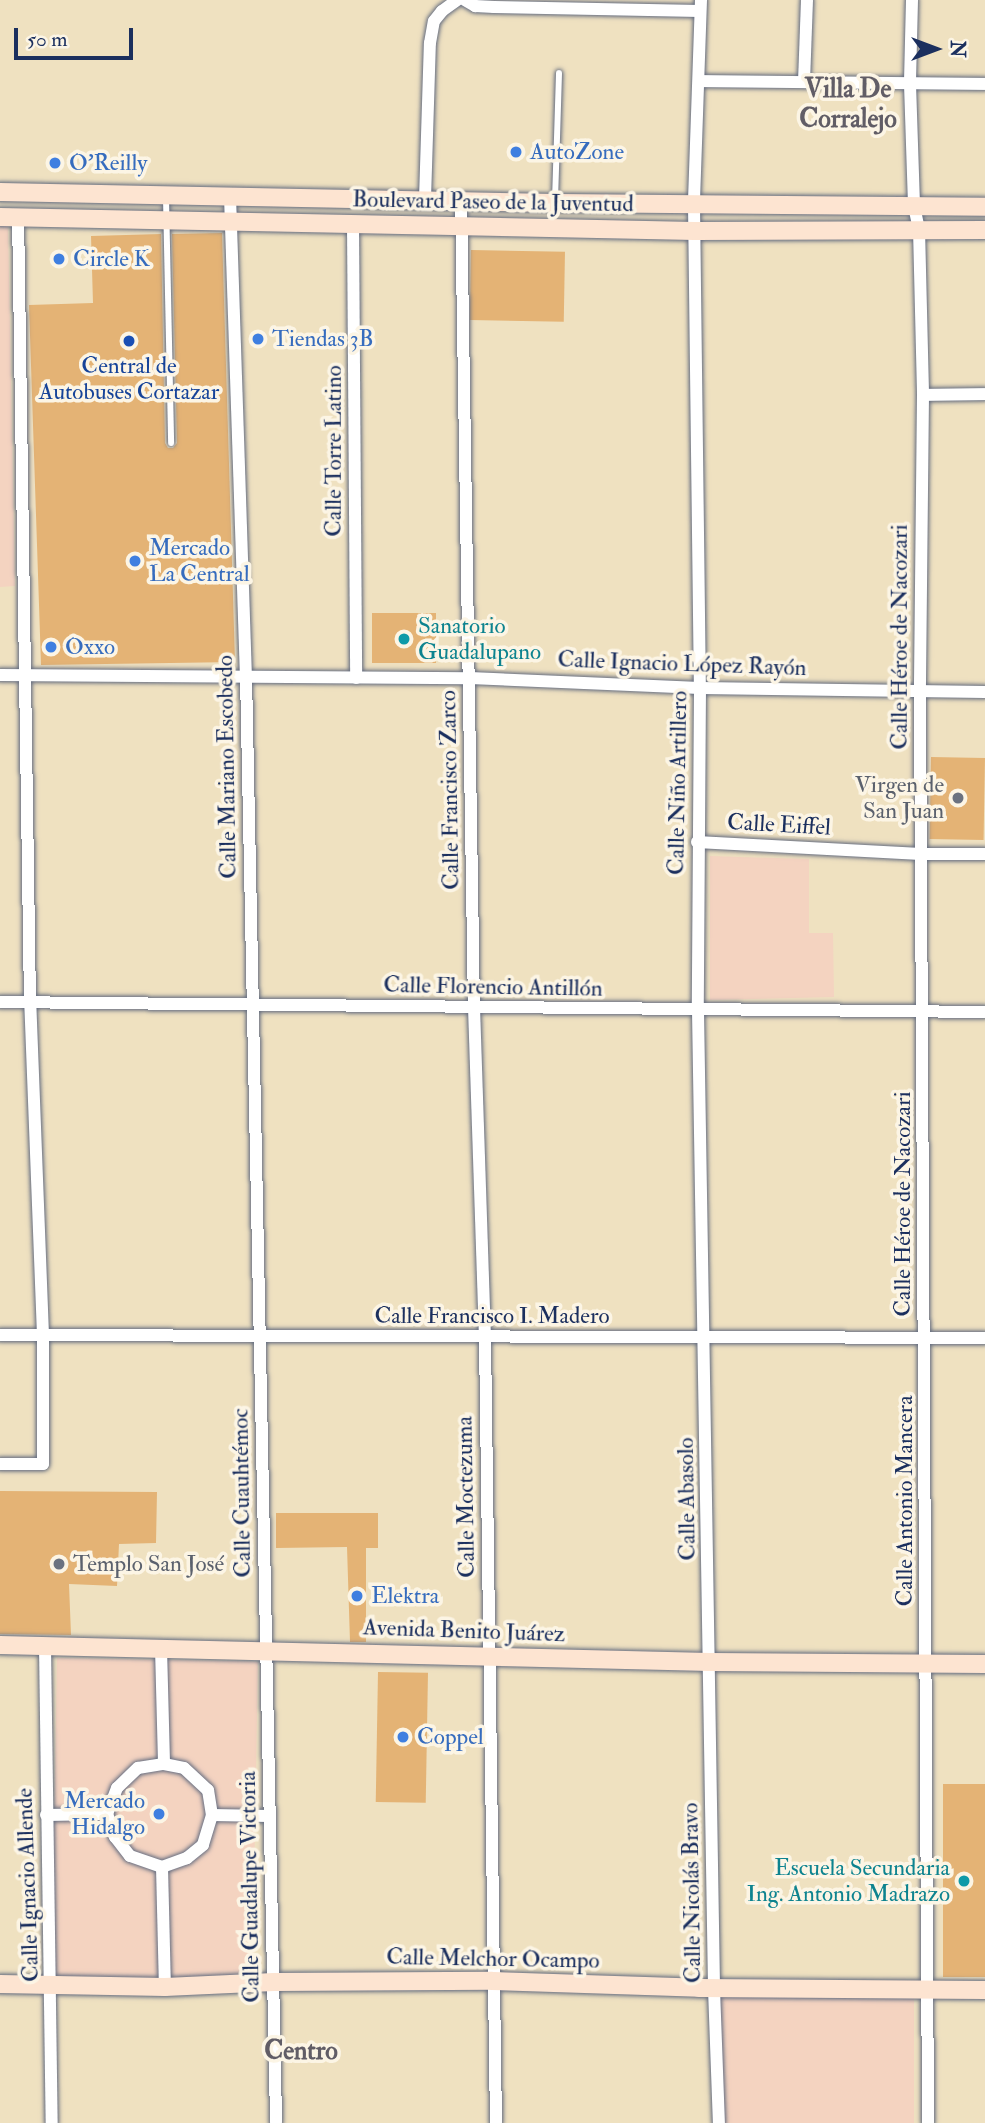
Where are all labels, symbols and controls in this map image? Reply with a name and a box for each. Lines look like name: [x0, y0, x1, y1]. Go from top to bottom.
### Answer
scale bar: [18, 14, 136, 58]
north arrow: [901, 14, 971, 84]
text: 50 m: [27, 26, 68, 53]
text: N: [945, 40, 969, 58]
district label: Villa De Corralejo: [799, 74, 897, 136]
place label: AutoZone: [530, 138, 624, 166]
marker: AutoZone: [508, 144, 524, 160]
place label: O'Reilly: [69, 149, 147, 177]
marker: O'Reilly: [47, 155, 63, 171]
street label: Boulevard Paseo de la Juventud: [352, 186, 634, 218]
place label: Circle K: [73, 245, 150, 273]
marker: Circle K: [51, 251, 67, 267]
place label: Tiendas 3B: [272, 325, 374, 353]
marker: Tiendas 3B: [250, 331, 266, 347]
marker: Central de Autobuses Cortazar: [121, 333, 137, 349]
place label: Central de Autobuses Cortazar: [39, 352, 219, 406]
street label: Calle Torre Latino: [320, 365, 348, 537]
street label: Calle Héroe de Nacozari: [886, 524, 914, 750]
place label: Mercado La Central: [149, 534, 250, 588]
marker: Mercado La Central: [127, 553, 143, 569]
place label: Sanatorio Guadalupano: [418, 612, 541, 666]
marker: Sanatorio Guadalupano: [396, 631, 412, 647]
place label: Oxxo: [65, 633, 115, 661]
marker: Oxxo: [43, 639, 59, 655]
street label: Calle Ignacio López Rayón: [557, 646, 807, 682]
street label: Calle Mariano Escobedo: [211, 655, 243, 879]
street label: Calle Francisco Zarco: [434, 690, 466, 890]
street label: Calle Niño Artillero: [663, 691, 693, 875]
place label: Virgen de San Juan: [855, 771, 944, 825]
marker: Virgen de San Juan: [950, 790, 966, 806]
street label: Calle Eiffel: [727, 809, 831, 841]
street label: Calle Florencio Antillón: [383, 971, 603, 1003]
street label: Calle Héroe de Nacozari: [889, 1091, 917, 1317]
street label: Calle Francisco I. Madero: [374, 1302, 610, 1330]
street label: Calle Antonio Mancera: [891, 1395, 919, 1607]
street label: Calle Cuauhtémoc: [227, 1408, 257, 1578]
street label: Calle Moctezuma: [451, 1416, 481, 1578]
street label: Calle Abasolo: [672, 1437, 702, 1561]
place label: Templo San José: [73, 1550, 224, 1578]
marker: Templo San José: [51, 1556, 67, 1572]
place label: Elektra: [371, 1582, 439, 1610]
marker: Elektra: [349, 1588, 365, 1604]
street label: Avenida Benito Juárez: [363, 1614, 565, 1648]
place label: Coppel: [417, 1723, 484, 1751]
marker: Coppel: [395, 1729, 411, 1745]
street label: Calle Guadalupe Victoria: [234, 1771, 266, 2003]
place label: Mercado Hidalgo: [64, 1787, 145, 1841]
street label: Calle Ignacio Allende: [11, 1788, 45, 1982]
street label: Calle Nicolás Bravo: [677, 1803, 707, 1983]
marker: Mercado Hidalgo: [151, 1806, 167, 1822]
place label: Escuela Secundaria Ing. Antonio Madrazo: [747, 1854, 950, 1908]
marker: Escuela Secundaria Ing. Antonio Madrazo: [956, 1873, 972, 1889]
street label: Calle Melchor Ocampo: [386, 1943, 600, 1975]
district label: Centro: [264, 2036, 338, 2068]

